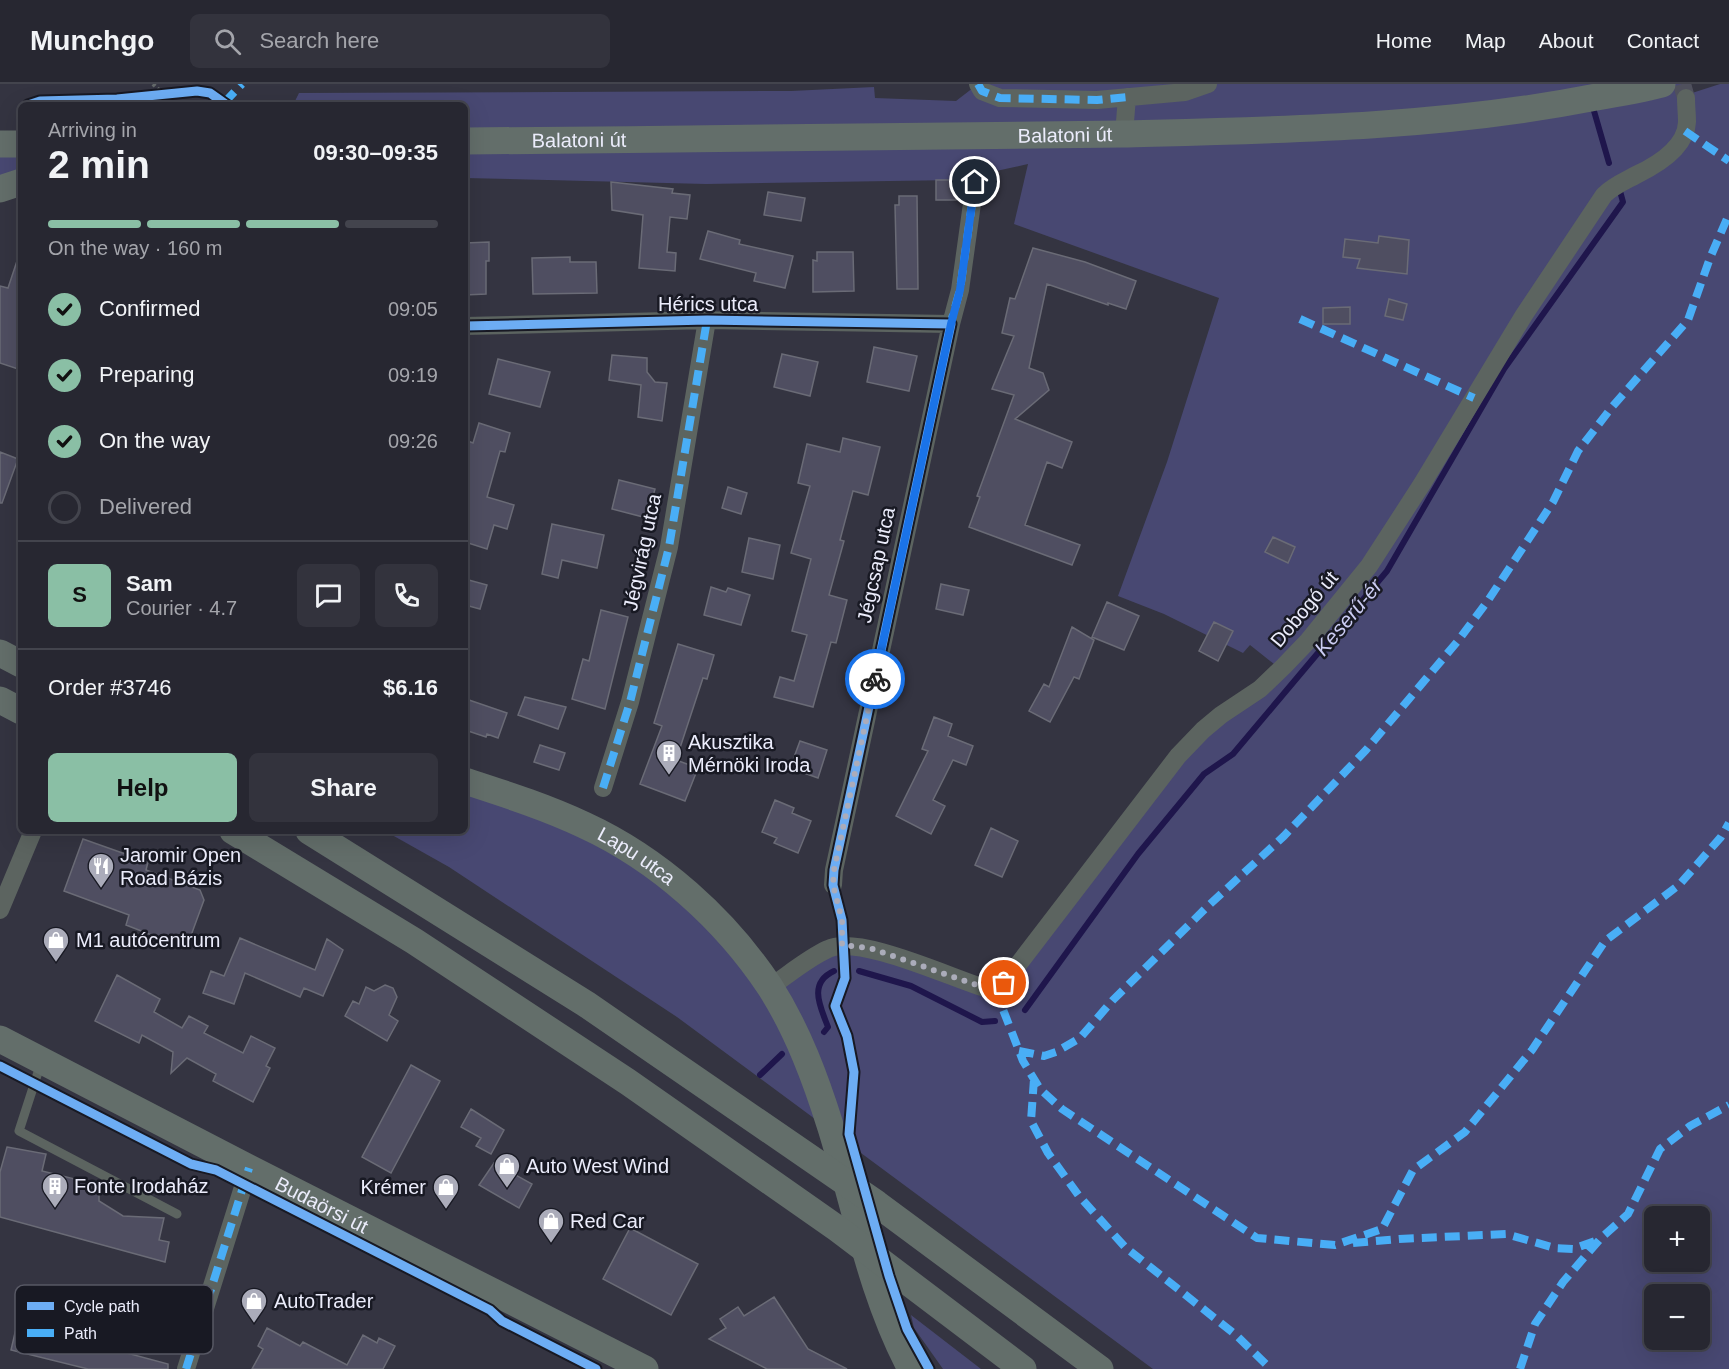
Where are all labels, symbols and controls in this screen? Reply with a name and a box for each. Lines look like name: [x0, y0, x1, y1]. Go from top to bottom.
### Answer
search box: [190, 14, 610, 68]
text: Munchgo: [30, 25, 154, 56]
icon: search: [211, 25, 244, 58]
text: Search here: [259, 28, 379, 53]
text: Home: [1376, 29, 1432, 52]
text: Map: [1465, 29, 1506, 52]
text: About: [1539, 29, 1594, 52]
text: Contact: [1627, 29, 1699, 52]
text: Arriving in: [48, 119, 137, 141]
street label: Balatoni út: [1018, 123, 1113, 147]
street label: Balatoni út: [532, 129, 627, 151]
text: 09:30–09:35: [313, 140, 438, 165]
text: 2 min: [48, 143, 150, 186]
pin: [949, 156, 1000, 207]
icon: home: [958, 165, 991, 198]
text: On the way · 160 m: [48, 237, 223, 259]
icon: check: [48, 293, 81, 326]
street label: Hérics utca: [658, 293, 759, 315]
text: Confirmed: [99, 296, 200, 321]
text: 09:05: [388, 298, 438, 320]
icon: check: [48, 359, 81, 392]
text: Preparing: [99, 362, 194, 387]
text: 09:19: [388, 364, 438, 386]
icon: check: [48, 425, 81, 458]
text: On the way: [99, 428, 210, 453]
text: 09:26: [388, 430, 438, 452]
street label: Jégvirág utca: [619, 491, 665, 612]
text: Delivered: [99, 494, 192, 519]
street label: Jégcsap utca: [853, 504, 899, 625]
button: chat: [297, 564, 360, 627]
button: phone: [375, 564, 438, 627]
street label: Dobogó út: [1266, 566, 1342, 651]
text: Sam: [126, 571, 172, 596]
water label: Keserű-ér: [1310, 574, 1387, 660]
text: S: [72, 582, 87, 607]
text: Courier · 4.7: [126, 597, 237, 619]
courier: [845, 649, 905, 709]
icon: bike: [859, 663, 892, 696]
text: Order #3746: [48, 675, 172, 700]
text: $6.16: [383, 675, 438, 700]
place label: Akusztika Mérnöki Iroda: [688, 731, 811, 776]
building icon: Akusztika Mérnöki Iroda: [654, 738, 684, 776]
button: Help: [48, 753, 237, 822]
button: Share: [249, 753, 438, 822]
street label: Lapu utca: [594, 823, 680, 890]
place label: Jaromir Open Road Bázis: [120, 844, 241, 889]
restaurant icon: Jaromir Open Road Bázis: [86, 851, 116, 889]
shop icon: M1 autócentrum: [41, 925, 71, 963]
place label: M1 autócentrum: [76, 929, 221, 951]
pin: [978, 957, 1029, 1008]
icon: bag: [987, 966, 1020, 999]
shop icon: Auto West Wind: [492, 1151, 522, 1189]
place label: Auto West Wind: [526, 1155, 669, 1177]
building icon: Fonte Irodaház: [40, 1171, 70, 1209]
street label: Budaörsi út: [272, 1172, 372, 1238]
shop icon: Krémer: [431, 1172, 461, 1210]
place label: Fonte Irodaház: [74, 1175, 209, 1197]
place label: Krémer: [360, 1176, 426, 1198]
shop icon: Red Car: [536, 1206, 566, 1244]
map controls: [1644, 1206, 1710, 1350]
button: +: [1644, 1206, 1710, 1272]
place label: Red Car: [570, 1210, 645, 1232]
button: −: [1644, 1284, 1710, 1350]
legend: [15, 1285, 213, 1354]
shop icon: AutoTrader: [239, 1286, 269, 1324]
place label: AutoTrader: [274, 1290, 374, 1312]
text: Cycle path: [64, 1298, 140, 1315]
text: Path: [64, 1325, 97, 1342]

